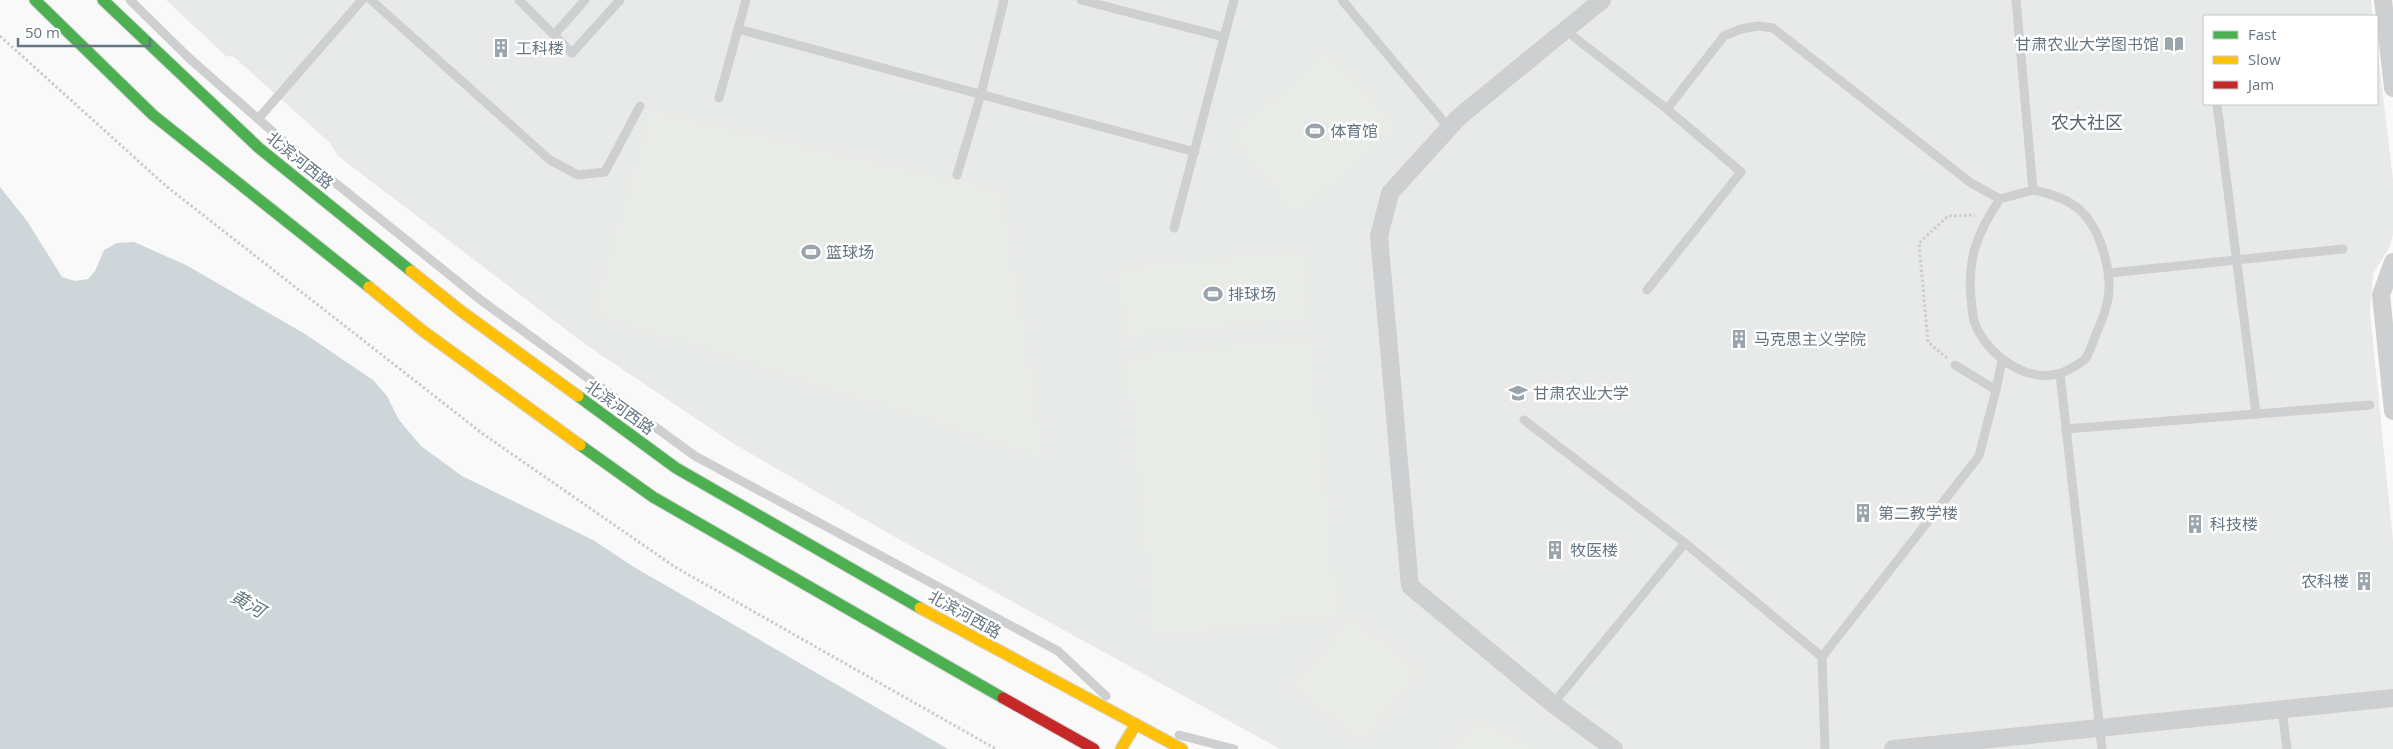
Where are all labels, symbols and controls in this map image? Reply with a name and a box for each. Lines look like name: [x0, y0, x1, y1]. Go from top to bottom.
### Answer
scale bar: [18, 15, 150, 47]
legend: [2203, 15, 2378, 105]
text: 50 m: [25, 22, 60, 42]
text: Fast: [2248, 24, 2277, 44]
place label: 甘肃农业大学图书馆: [2015, 33, 2159, 55]
library icon: 甘肃农业大学图书馆: [2163, 33, 2185, 55]
building icon: 工科楼: [490, 37, 512, 59]
place label: 工科楼: [516, 37, 564, 59]
text: Slow: [2248, 49, 2281, 69]
text: Jam: [2246, 74, 2274, 94]
district label: 农大社区: [2051, 110, 2123, 134]
sports icon: 体育馆: [1304, 120, 1326, 142]
place label: 体育馆: [1330, 120, 1378, 142]
street label: 北滨河西路: [262, 126, 338, 194]
sports icon: 篮球场: [800, 241, 822, 263]
place label: 篮球场: [826, 241, 874, 263]
sports icon: 排球场: [1202, 283, 1224, 305]
place label: 排球场: [1228, 283, 1276, 305]
building icon: 马克思主义学院: [1728, 328, 1750, 350]
place label: 马克思主义学院: [1754, 328, 1866, 350]
street label: 北滨河西路: [581, 375, 659, 439]
school or university icon: 甘肃农业大学: [1507, 382, 1529, 404]
place label: 甘肃农业大学: [1533, 382, 1629, 404]
building icon: 第二教学楼: [1852, 502, 1874, 524]
place label: 第二教学楼: [1878, 502, 1958, 524]
building icon: 科技楼: [2184, 513, 2206, 535]
place label: 科技楼: [2210, 513, 2258, 535]
building icon: 牧医楼: [1544, 539, 1566, 561]
place label: 牧医楼: [1570, 539, 1618, 561]
place label: 农科楼: [2301, 570, 2349, 592]
building icon: 农科楼: [2353, 570, 2375, 592]
water label: 黄河: [226, 584, 272, 624]
street label: 北滨河西路: [925, 585, 1005, 643]

